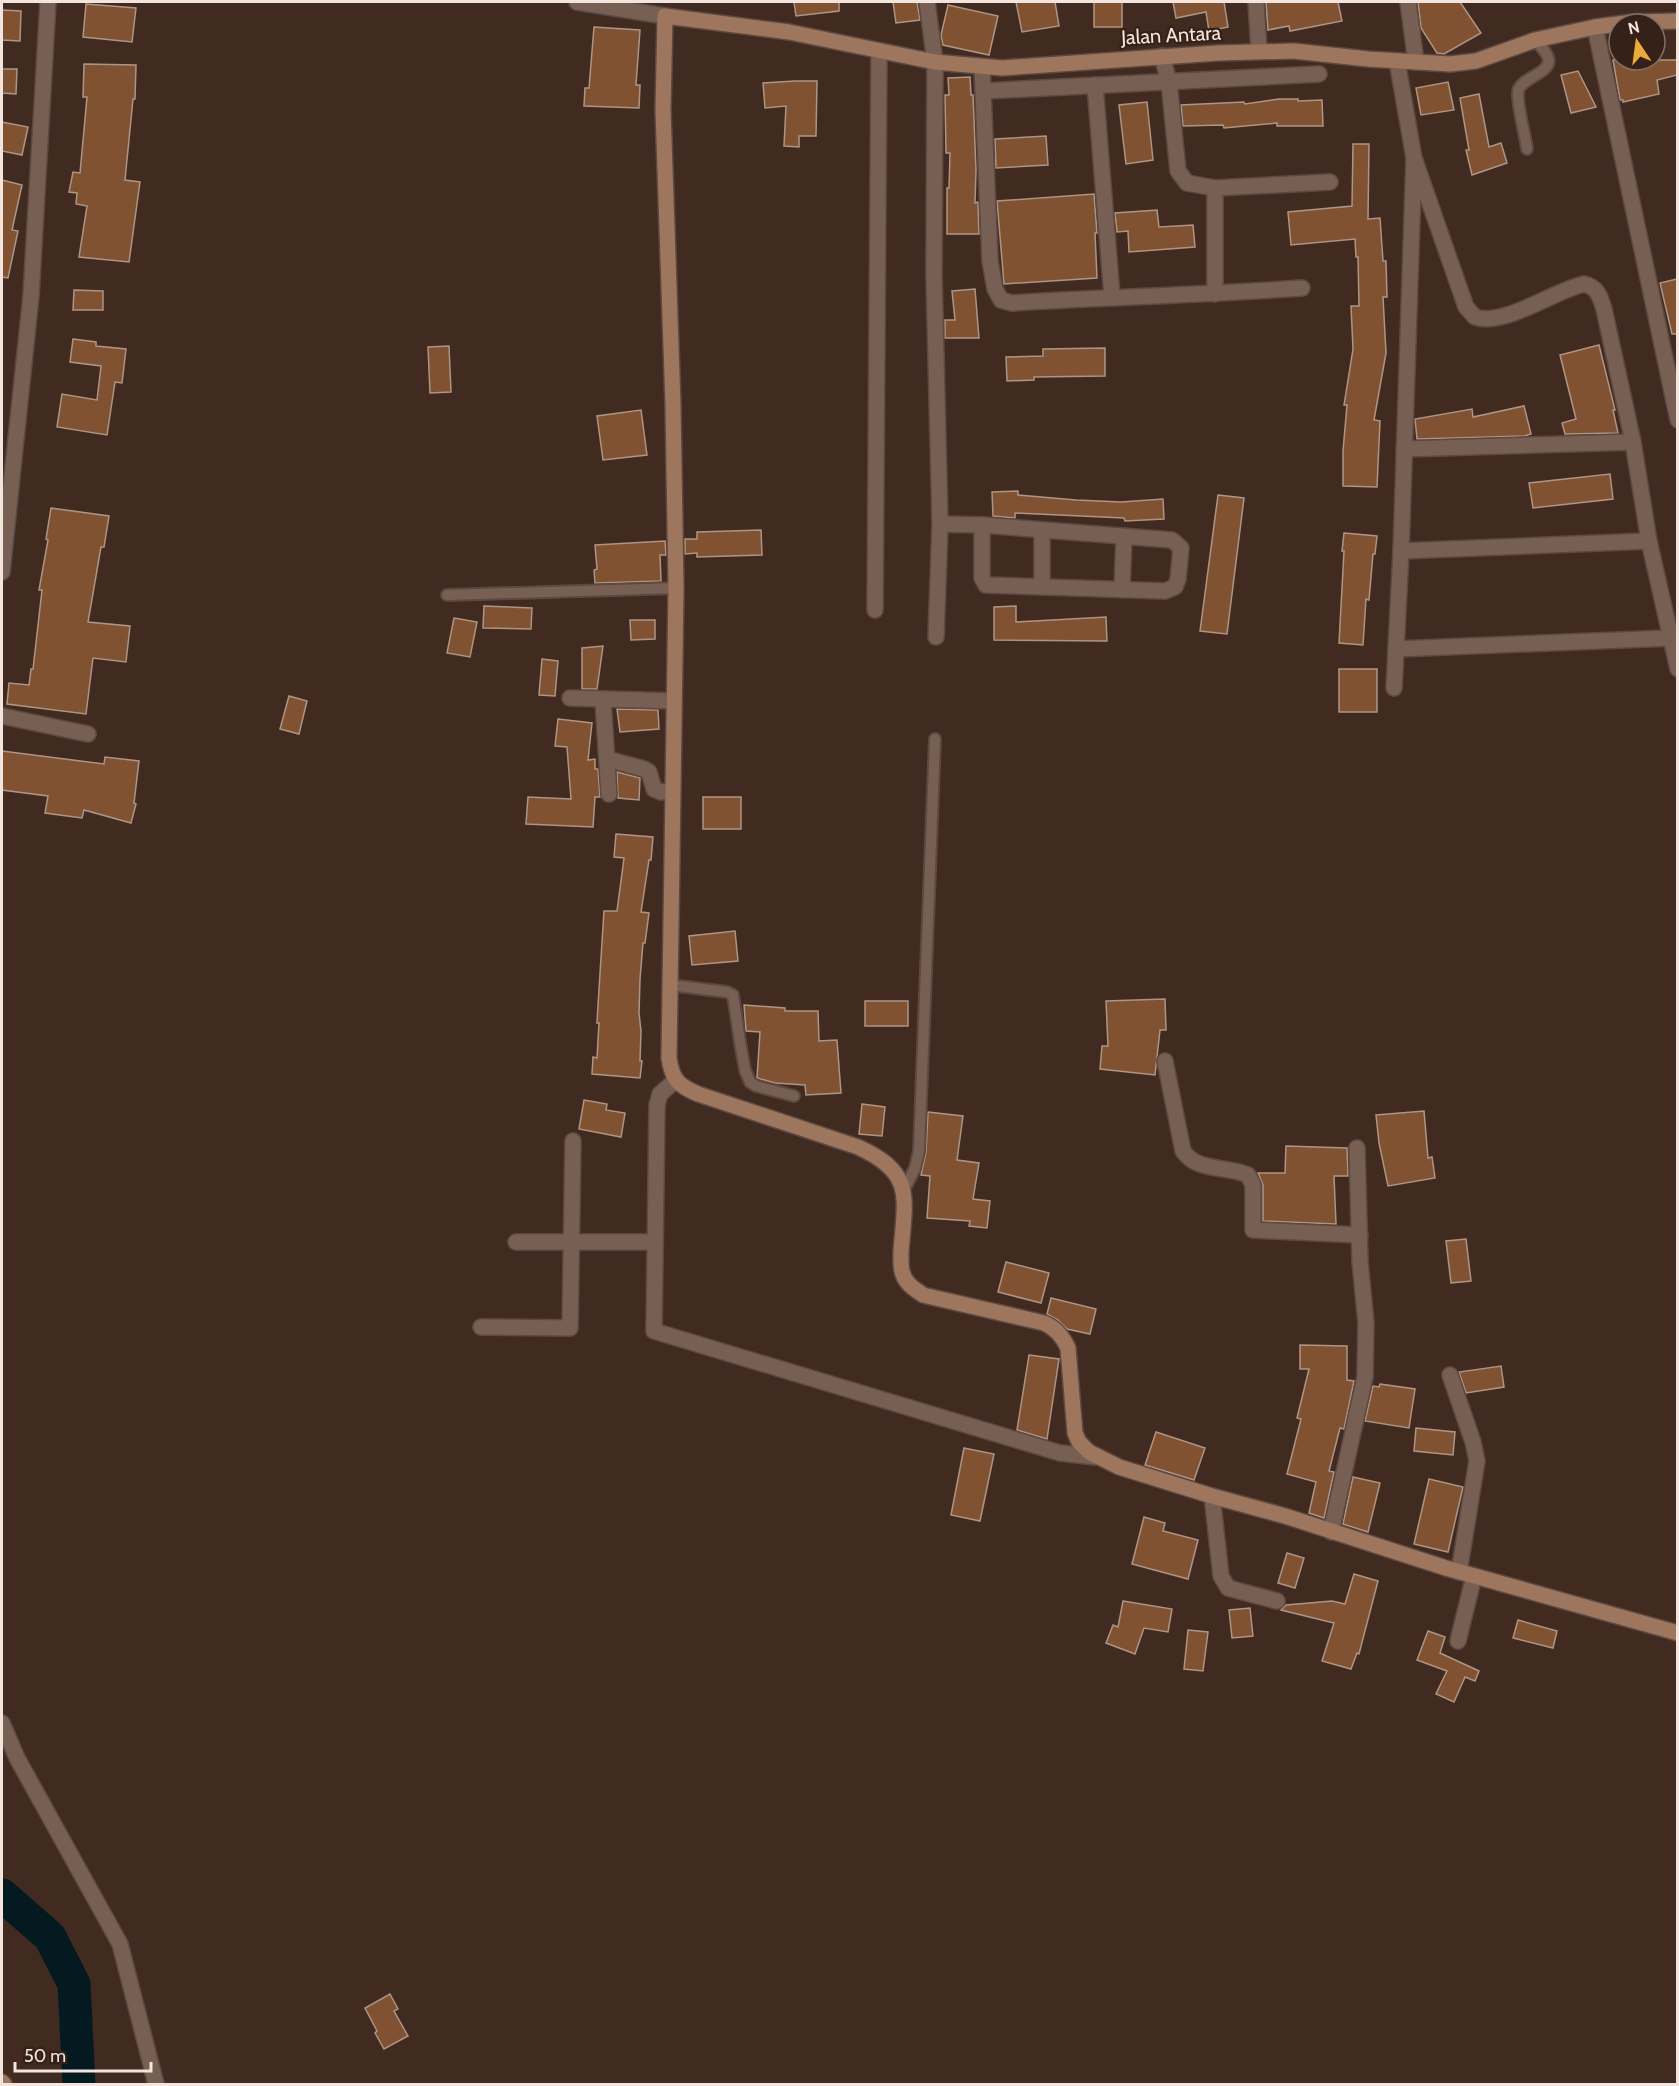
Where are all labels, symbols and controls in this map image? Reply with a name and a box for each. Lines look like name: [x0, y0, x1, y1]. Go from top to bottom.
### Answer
north arrow: [1607, 12, 1667, 72]
text: N: [1626, 17, 1641, 38]
street label: Jalan Antara: [1119, 20, 1222, 50]
scale bar: [15, 2035, 152, 2073]
text: 50 m: [24, 2045, 66, 2067]

